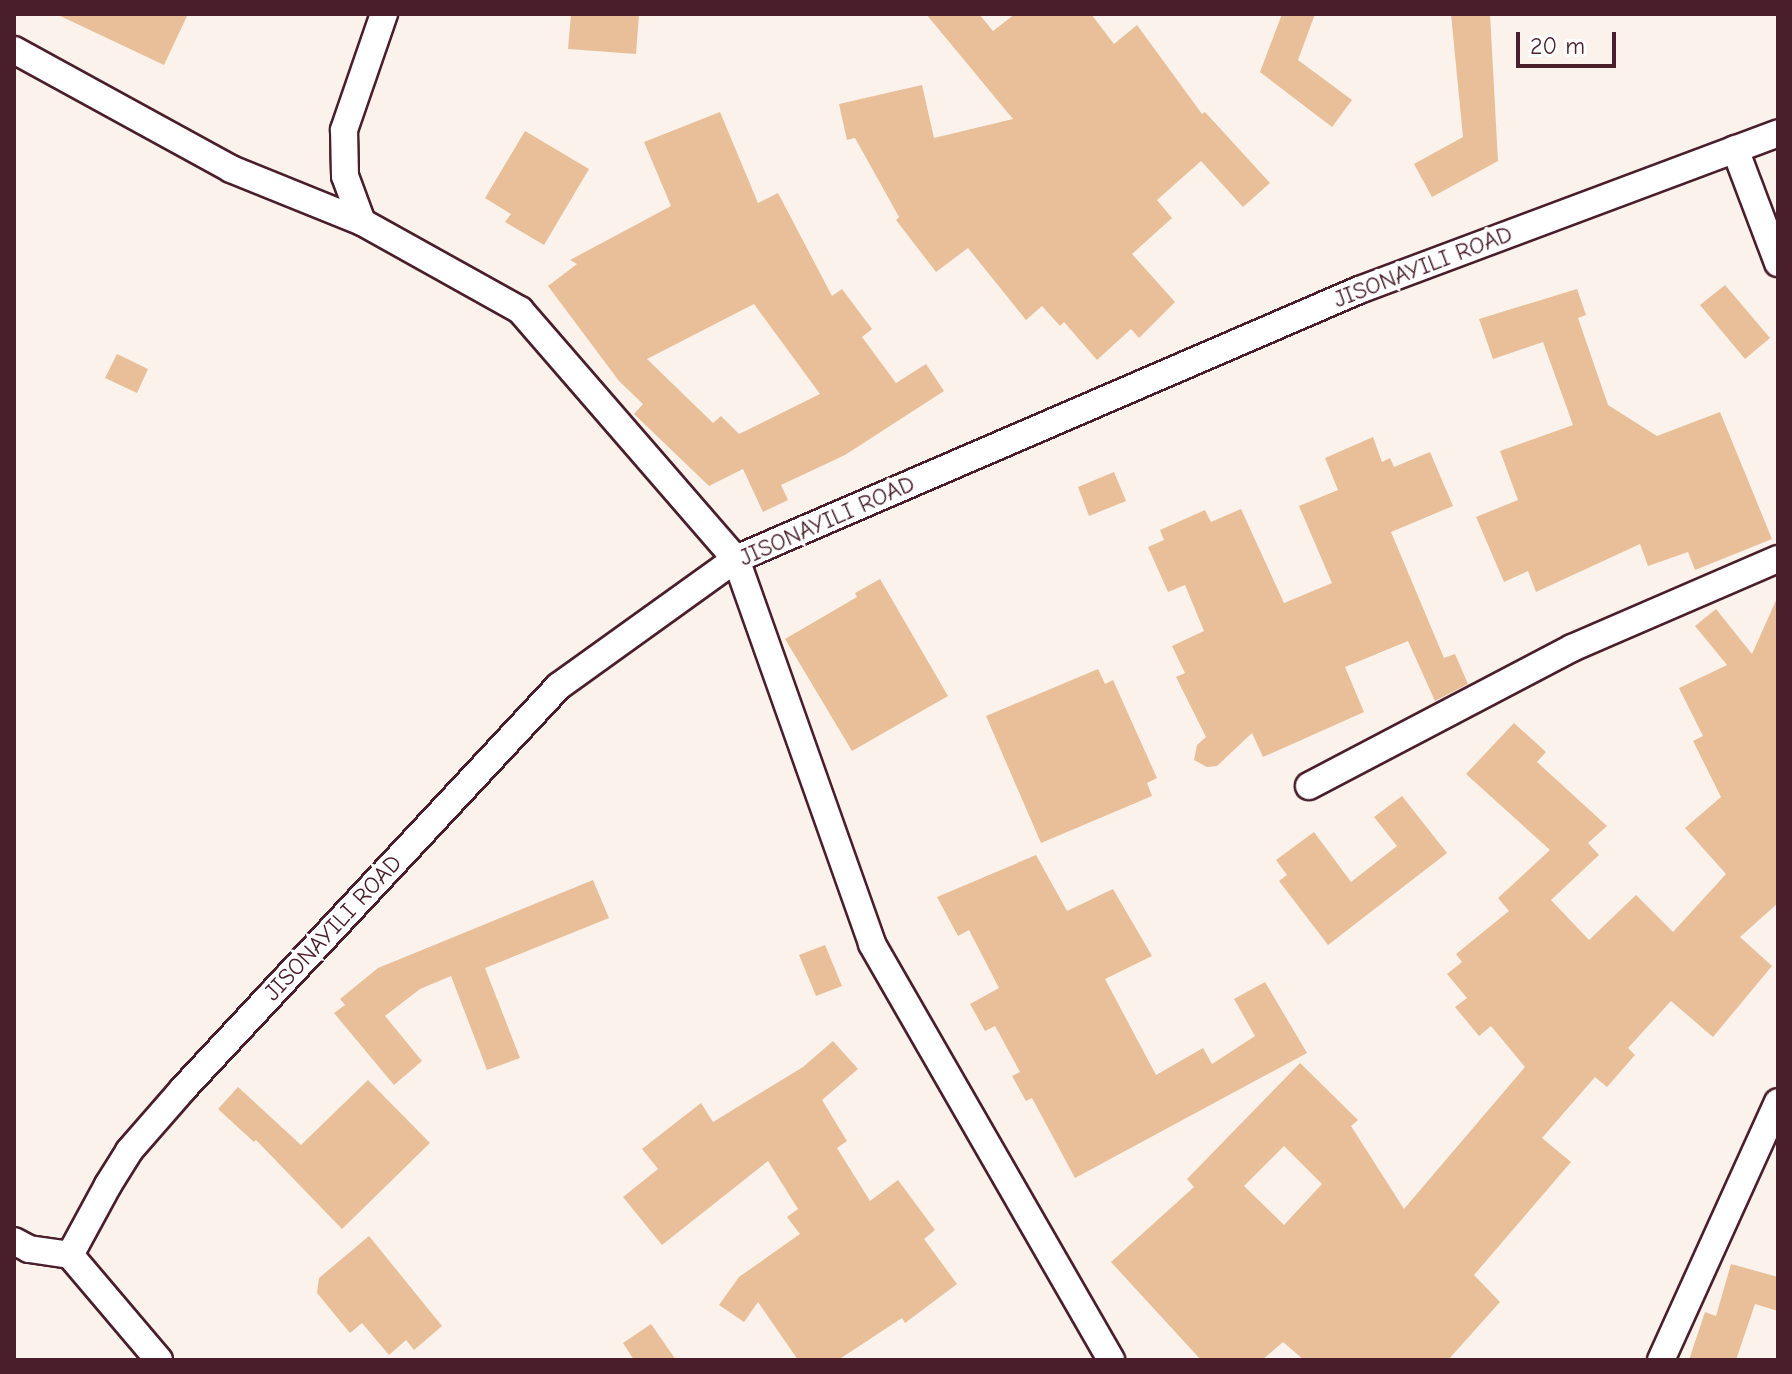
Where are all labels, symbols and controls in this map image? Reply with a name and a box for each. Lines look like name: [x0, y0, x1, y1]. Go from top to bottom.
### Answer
scale bar: [1520, 16, 1620, 66]
text: 20 m: [1530, 32, 1585, 60]
street label: JISONAYILI ROAD: [1330, 220, 1516, 314]
street label: JISONAYILI ROAD: [735, 469, 919, 573]
street label: JISONAYILI ROAD: [258, 849, 408, 1007]

